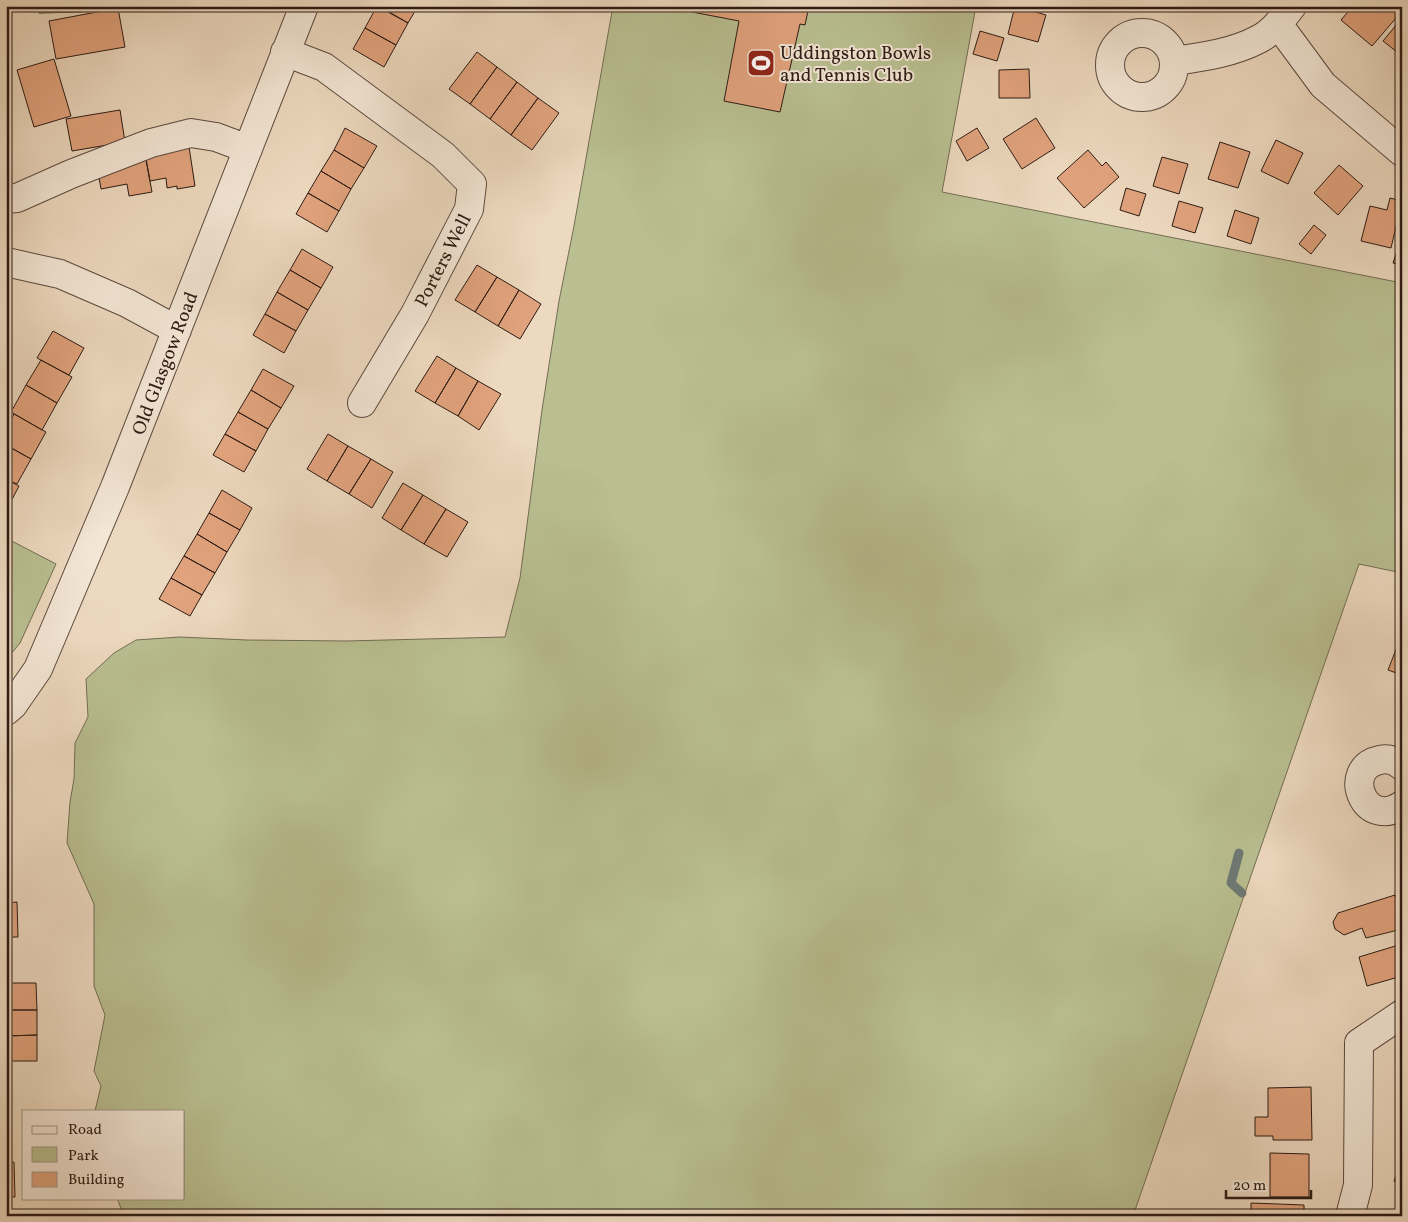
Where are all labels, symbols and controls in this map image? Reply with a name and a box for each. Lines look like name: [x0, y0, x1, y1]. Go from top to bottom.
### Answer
place label: Uddingston Bowls and Tennis Club: [780, 41, 931, 89]
sports icon: Uddingston Bowls and Tennis Club: [746, 48, 776, 78]
street label: Porters Well: [409, 210, 479, 312]
street label: Old Glasgow Road: [127, 288, 205, 439]
legend: [22, 1110, 185, 1200]
text: Road: [68, 1120, 102, 1141]
text: Park: [68, 1146, 99, 1167]
scale bar: [1226, 1167, 1310, 1199]
text: Building: [68, 1170, 125, 1191]
text: 20 m: [1233, 1176, 1266, 1197]

